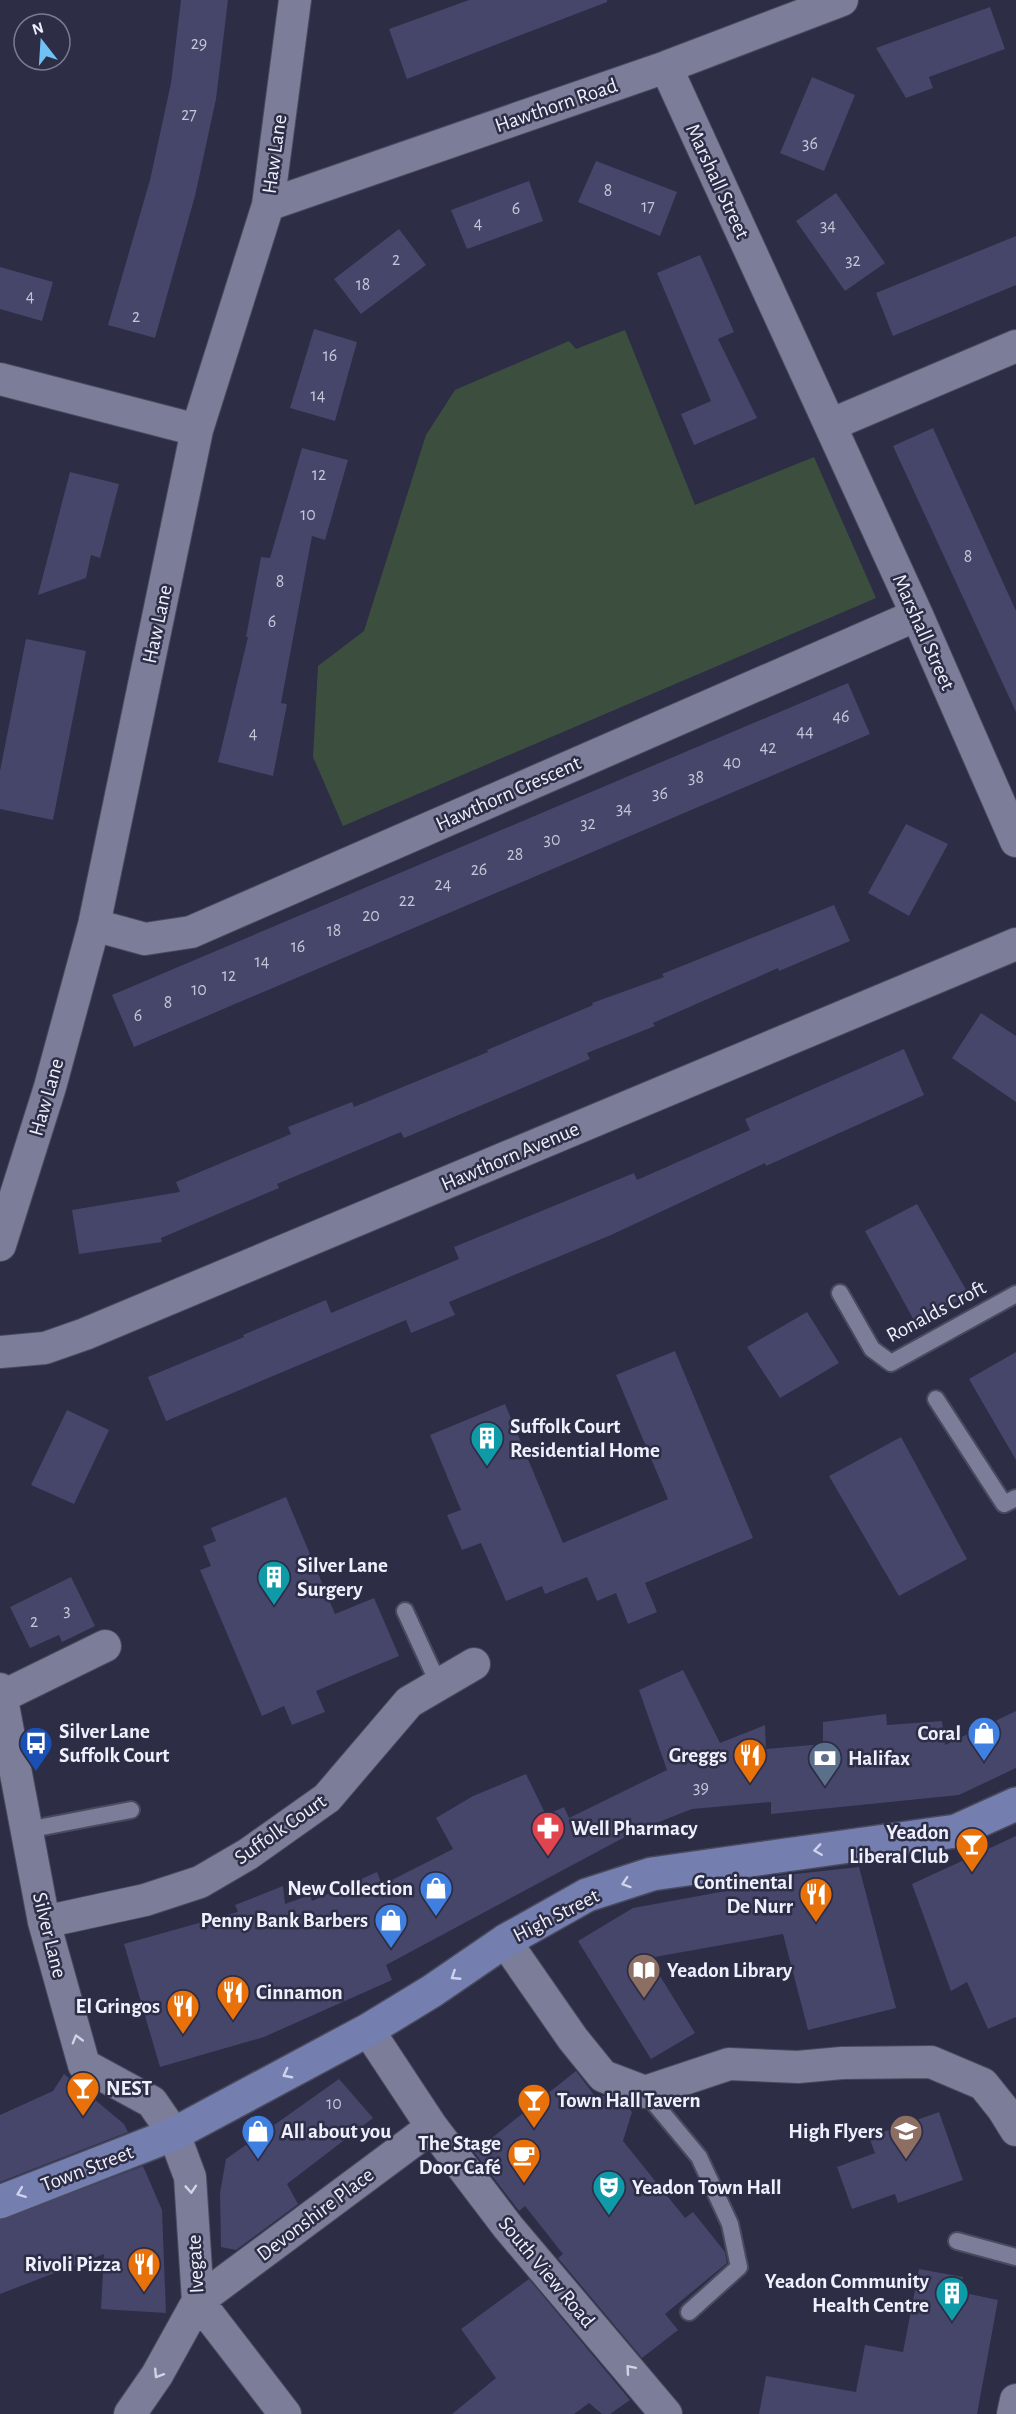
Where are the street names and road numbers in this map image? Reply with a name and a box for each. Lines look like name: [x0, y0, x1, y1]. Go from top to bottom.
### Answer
street label: Hawthorn Road: [492, 75, 620, 136]
street label: Haw Lane: [259, 113, 290, 195]
street label: Marshall Street: [682, 120, 753, 242]
street label: Marshall Street: [889, 571, 959, 694]
street label: Haw Lane: [139, 583, 176, 665]
street label: Hawthorn Crescent: [433, 752, 584, 835]
street label: Haw Lane: [25, 1056, 68, 1138]
street label: Hawthorn Avenue: [438, 1118, 582, 1195]
street label: Ronalds Croft: [883, 1276, 990, 1346]
street label: Suffolk Court: [231, 1790, 330, 1868]
street label: High Street: [510, 1885, 603, 1946]
street label: Silver Lane: [29, 1890, 70, 1980]
street label: Town Street: [38, 2141, 136, 2196]
street label: Devonshire Place: [253, 2164, 378, 2265]
street label: South View Road: [494, 2213, 599, 2332]
street label: Ivegate: [183, 2234, 208, 2294]

